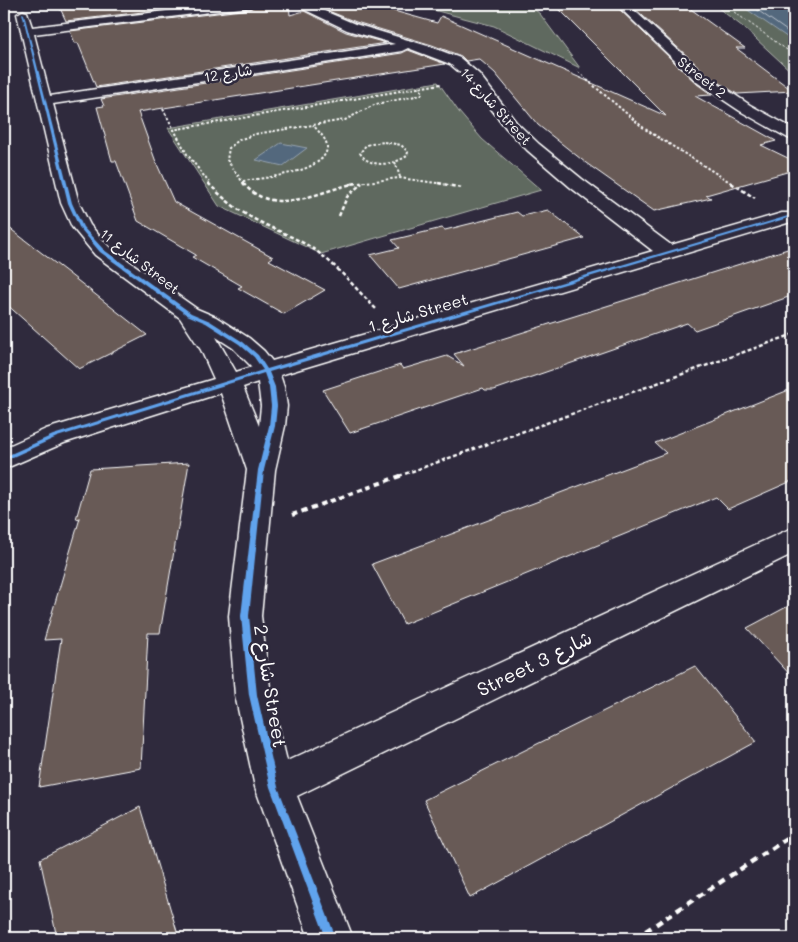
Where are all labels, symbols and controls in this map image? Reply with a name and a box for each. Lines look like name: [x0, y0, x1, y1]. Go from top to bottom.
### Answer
street label: Street 2: [674, 52, 730, 102]
street label: شارع 12: [202, 60, 254, 87]
street label: شارع 14 Street: [455, 63, 536, 150]
street label: شارع 11 Street: [96, 224, 184, 299]
street label: شارع 1 Street: [366, 288, 471, 338]
street label: شارع 2 Street: [247, 623, 293, 750]
street label: Street شارع 3: [472, 624, 596, 703]

